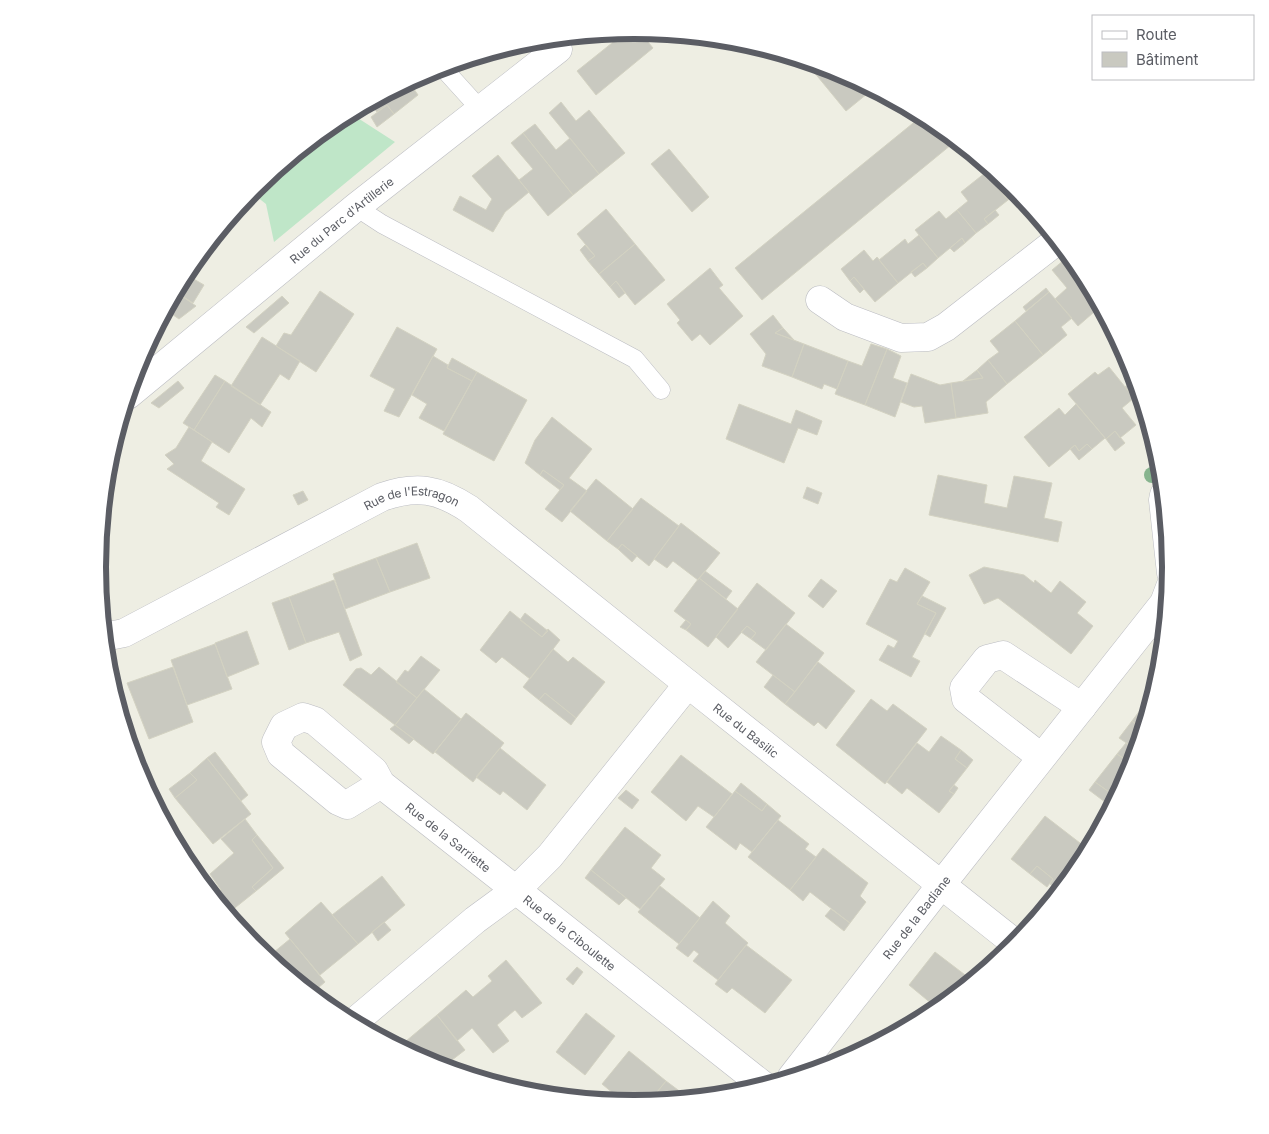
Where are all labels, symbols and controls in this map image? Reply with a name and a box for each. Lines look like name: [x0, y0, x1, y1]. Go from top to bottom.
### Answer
legend: [1092, 15, 1254, 80]
text: Route: [1136, 25, 1177, 44]
text: Bâtiment: [1136, 50, 1199, 69]
street label: Rue du Parc d'Artillerie: [286, 173, 396, 266]
street label: Rue de l'Estragon: [361, 483, 462, 513]
street label: Rue du Basilic: [710, 700, 782, 761]
street label: Rue de la Sarriette: [403, 799, 494, 875]
street label: Rue de la Badiane: [879, 872, 953, 962]
street label: Rue de la Ciboulette: [521, 891, 619, 974]

